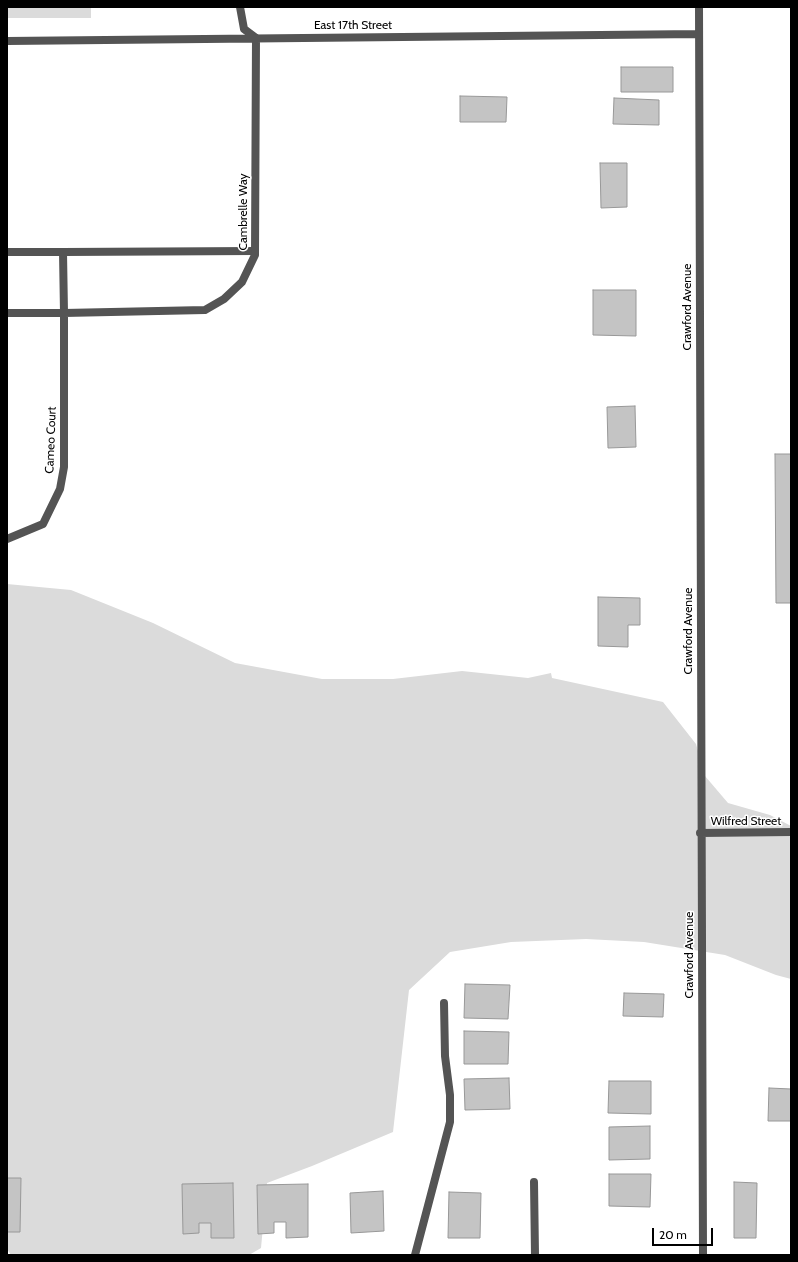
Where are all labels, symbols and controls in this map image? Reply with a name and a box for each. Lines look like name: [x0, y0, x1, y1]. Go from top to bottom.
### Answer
street label: East 17th Street: [314, 18, 392, 32]
street label: Cambrelle Way: [236, 173, 250, 251]
street label: Crawford Avenue: [680, 264, 694, 350]
street label: Cameo Court: [43, 406, 59, 474]
street label: Crawford Avenue: [681, 588, 695, 674]
street label: Wilfred Street: [711, 814, 781, 828]
street label: Crawford Avenue: [682, 912, 696, 998]
scale bar: [654, 1220, 715, 1246]
text: 20 m: [659, 1227, 687, 1242]

